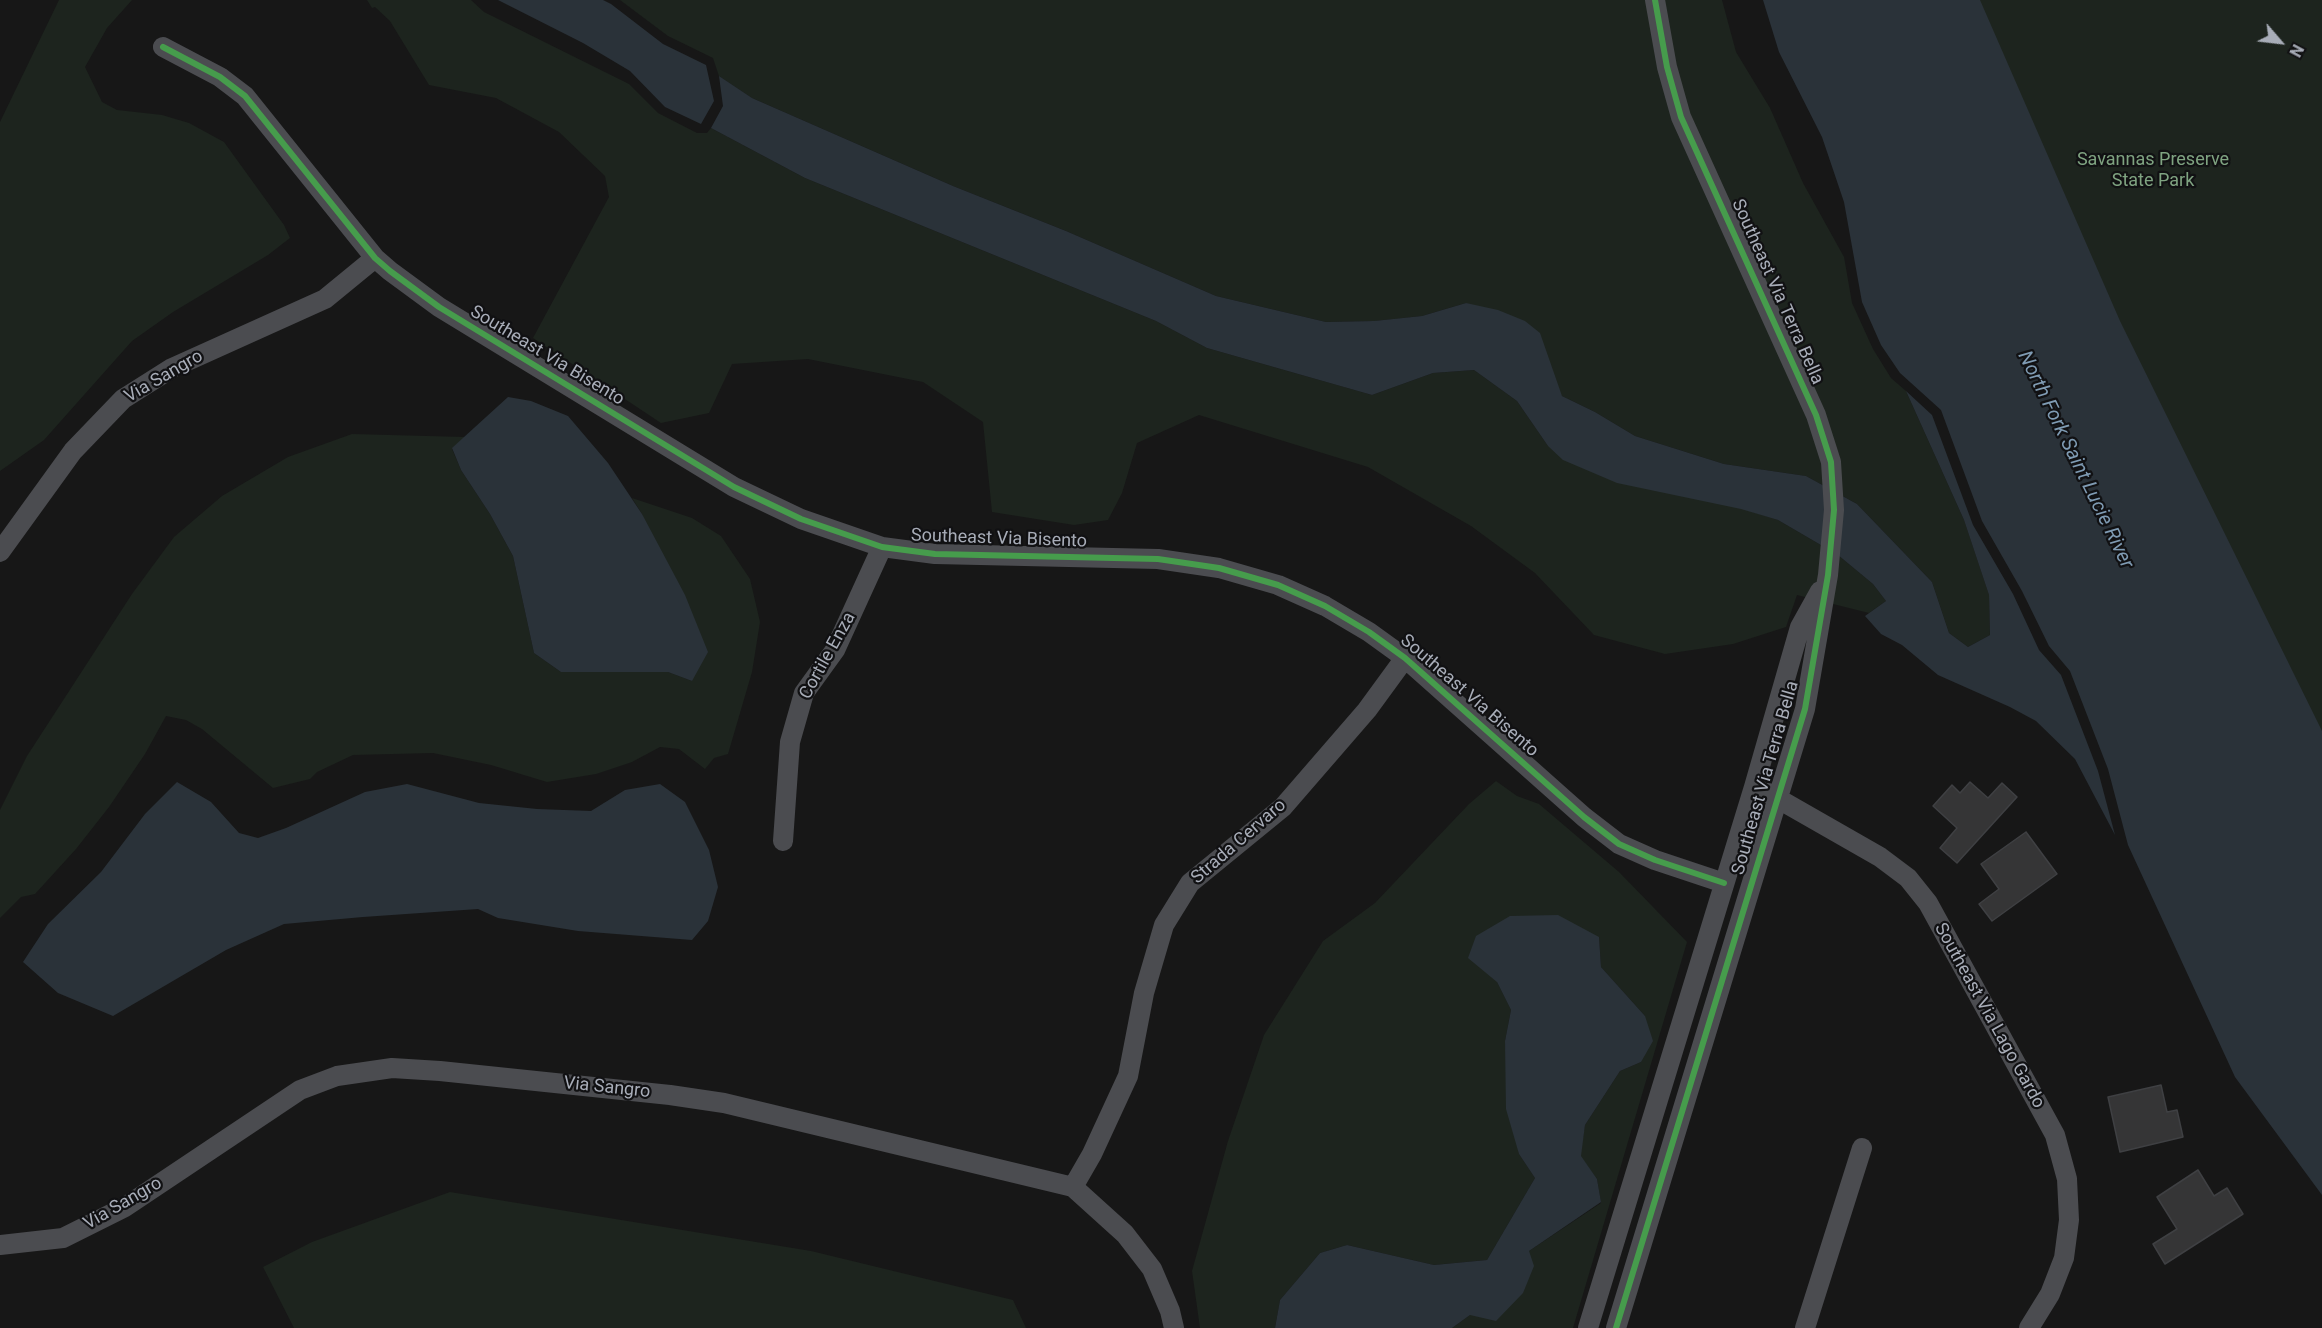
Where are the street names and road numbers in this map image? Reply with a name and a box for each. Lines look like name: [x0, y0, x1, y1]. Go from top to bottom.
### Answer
street label: Southeast Via Terra Bella: [1726, 196, 1828, 388]
street label: Southeast Via Bisento: [466, 301, 628, 411]
street label: Via Sangro: [121, 346, 207, 408]
street label: Southeast Via Bisento: [911, 525, 1087, 553]
street label: Cortile Enza: [795, 609, 861, 703]
street label: Southeast Via Bisento: [1395, 630, 1543, 762]
street label: Southeast Via Terra Bella: [1728, 679, 1804, 877]
street label: Strada Cervaro: [1187, 795, 1291, 889]
street label: Southeast Via Lago Gardo: [1929, 920, 2049, 1112]
street label: Via Sangro: [563, 1073, 651, 1103]
street label: Via Sangro: [80, 1173, 166, 1235]

